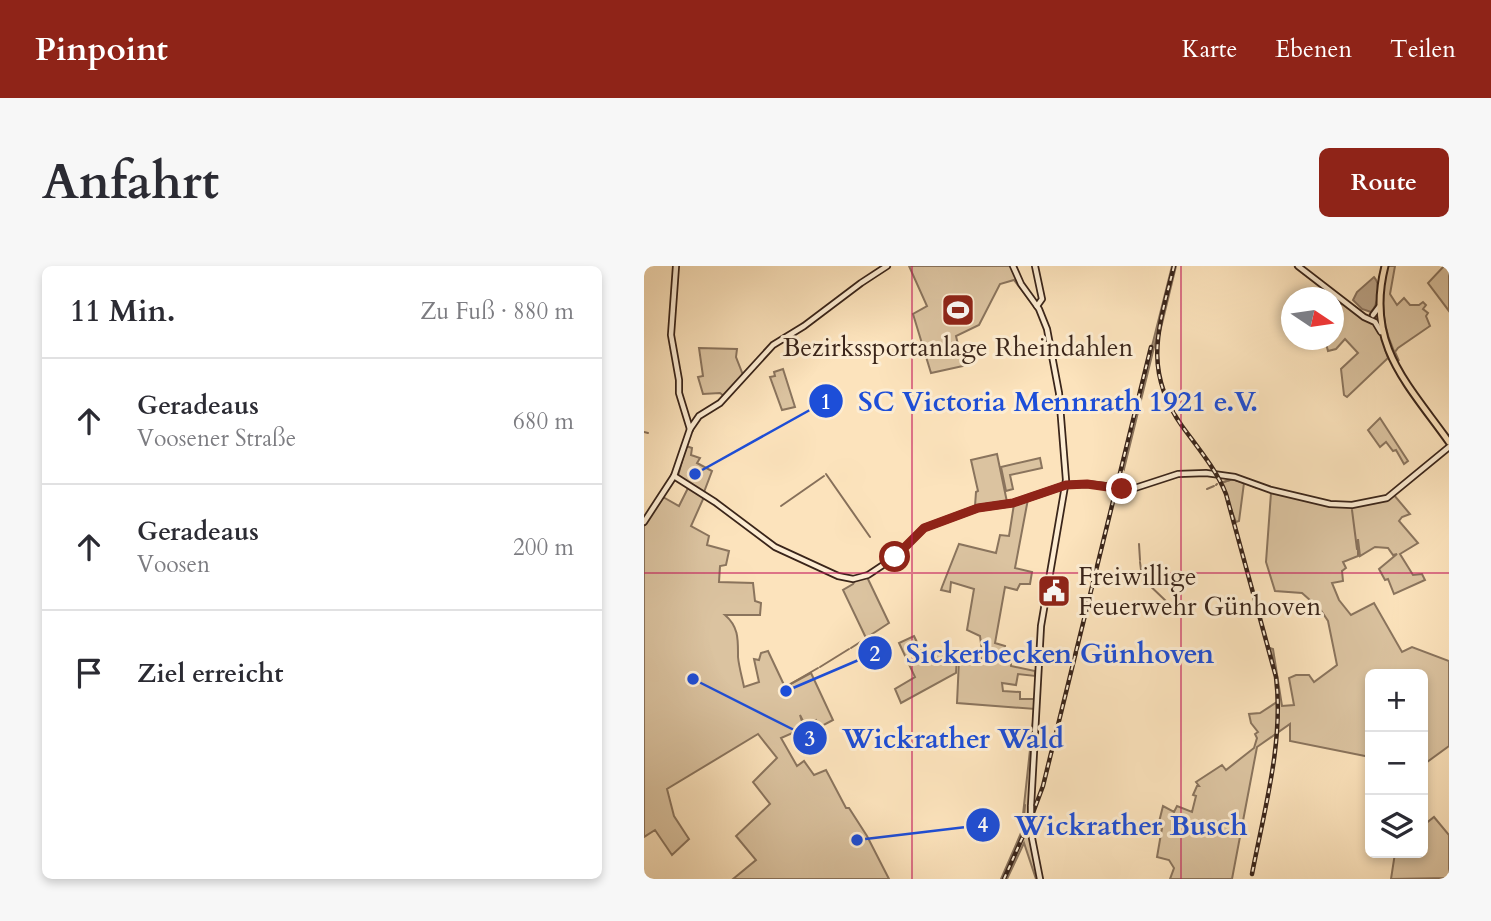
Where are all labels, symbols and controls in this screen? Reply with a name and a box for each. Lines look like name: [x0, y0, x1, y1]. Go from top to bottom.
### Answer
text: Pinpoint: [35, 27, 168, 72]
text: Karte: [1182, 33, 1237, 66]
text: Ebenen: [1275, 33, 1352, 66]
text: Teilen: [1390, 33, 1456, 66]
button: Route: [1319, 148, 1449, 217]
text: Anfahrt: [42, 149, 219, 216]
north arrow: [1281, 287, 1344, 350]
text: 11 Min.: [70, 291, 175, 332]
sports icon: Bezirkssportanlage Rheindahlen: [939, 291, 977, 329]
text: Zu Fuß · 880 m: [420, 296, 574, 327]
place label: Bezirkssportanlage Rheindahlen: [783, 330, 1134, 365]
callout: SC Victoria Mennrath 1921 e.V.: [809, 377, 1272, 426]
text: SC Victoria Mennrath 1921 e.V.: [858, 383, 1258, 421]
text: Geradeaus: [137, 388, 259, 423]
text: 1: [821, 388, 831, 417]
icon: ahead: [70, 402, 108, 440]
text: 680 m: [513, 406, 574, 437]
text: Voosener Straße: [137, 423, 296, 454]
route end: [1106, 473, 1137, 504]
text: Geradeaus: [137, 514, 259, 549]
icon: ahead: [70, 528, 108, 566]
text: 200 m: [513, 532, 574, 563]
route start: [879, 541, 910, 572]
text: Voosen: [137, 549, 210, 580]
place label: Freiwillige Feuerwehr Günhoven: [1078, 559, 1321, 624]
public building icon: Freiwillige Feuerwehr Günhoven: [1035, 572, 1073, 610]
callout: Sickerbecken Günhoven: [857, 629, 1229, 678]
text: Sickerbecken Günhoven: [906, 635, 1214, 673]
text: 2: [870, 640, 881, 669]
icon: arrive: [70, 654, 108, 692]
text: Ziel erreicht: [137, 656, 283, 691]
map controls: [1365, 669, 1428, 858]
button: +: [1365, 669, 1428, 732]
callout: Wickrather Wald: [793, 714, 1078, 763]
text: Wickrather Wald: [841, 720, 1064, 758]
text: 3: [805, 725, 815, 754]
button: −: [1365, 732, 1428, 795]
button: layers: [1365, 795, 1428, 858]
callout: Wickrather Busch: [965, 801, 1262, 850]
text: Wickrather Busch: [1013, 807, 1248, 845]
text: 4: [978, 811, 989, 840]

